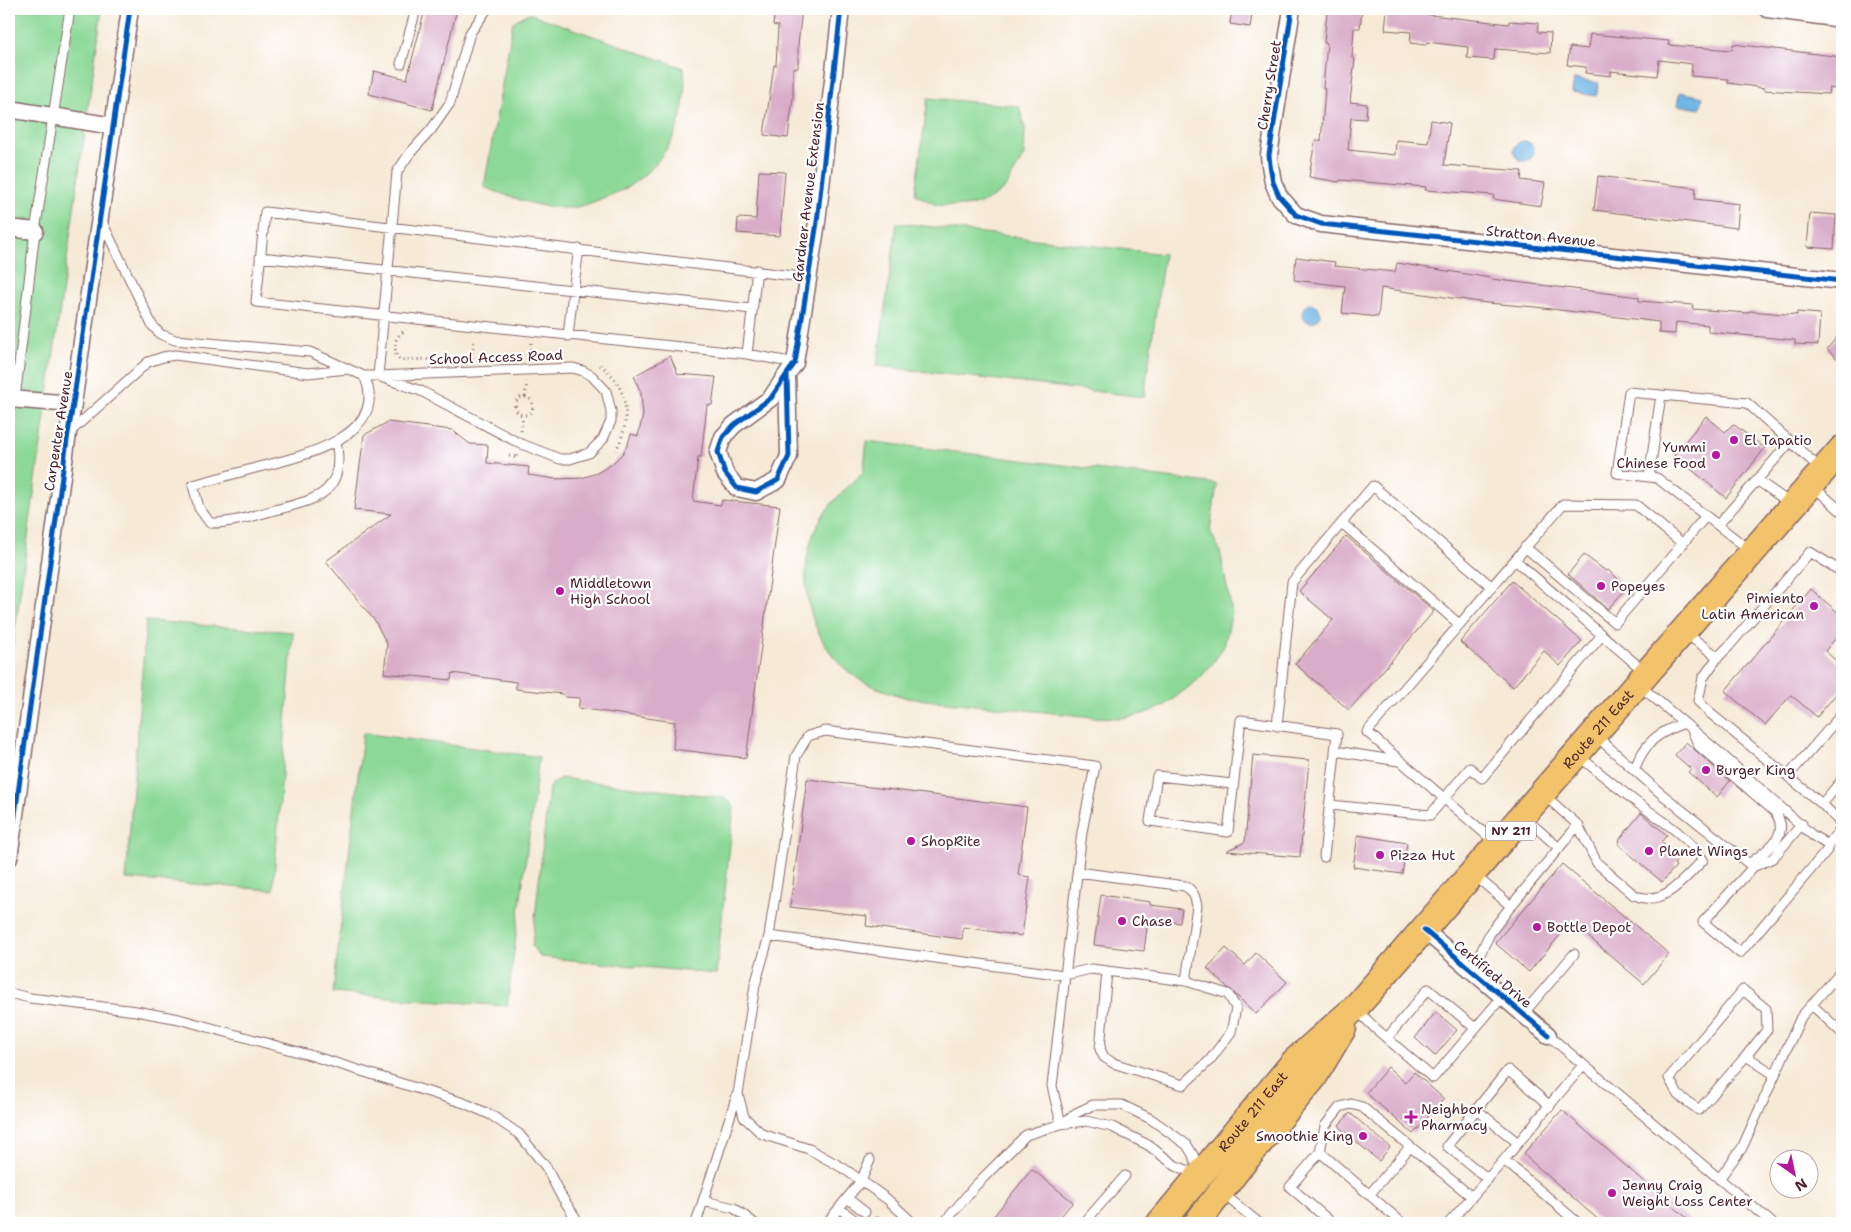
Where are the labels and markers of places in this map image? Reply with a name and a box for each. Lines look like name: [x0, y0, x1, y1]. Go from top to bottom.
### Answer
place label: El Tapatio: [1744, 431, 1812, 449]
marker: El Tapatio: [1728, 434, 1740, 446]
place label: Yummi Chinese Food: [1617, 438, 1706, 472]
marker: Yummi Chinese Food: [1710, 449, 1722, 461]
place label: Middletown High School: [570, 574, 652, 608]
place label: Popeyes: [1611, 577, 1665, 595]
marker: Popeyes: [1595, 580, 1607, 592]
marker: Middletown High School: [554, 585, 566, 597]
place label: Pimiento Latin American: [1701, 589, 1804, 623]
marker: Pimiento Latin American: [1808, 600, 1820, 612]
place label: Burger King: [1716, 761, 1795, 779]
marker: Burger King: [1700, 764, 1712, 776]
place label: ShopRite: [921, 832, 981, 850]
marker: ShopRite: [905, 835, 917, 847]
place label: Planet Wings: [1659, 842, 1748, 860]
marker: Planet Wings: [1643, 845, 1655, 857]
place label: Pizza Hut: [1390, 846, 1456, 864]
marker: Pizza Hut: [1374, 849, 1386, 861]
place label: Chase: [1132, 912, 1172, 930]
marker: Chase: [1116, 915, 1128, 927]
place label: Bottle Depot: [1547, 918, 1631, 936]
marker: Bottle Depot: [1531, 921, 1543, 933]
place label: Neighbor Pharmacy: [1421, 1100, 1488, 1134]
marker: Neighbor Pharmacy: [1405, 1111, 1417, 1123]
place label: Smoothie King: [1256, 1127, 1353, 1145]
marker: Smoothie King: [1357, 1130, 1369, 1142]
place label: Jenny Craig Weight Loss Center: [1622, 1176, 1753, 1210]
marker: Jenny Craig Weight Loss Center: [1606, 1187, 1618, 1199]

